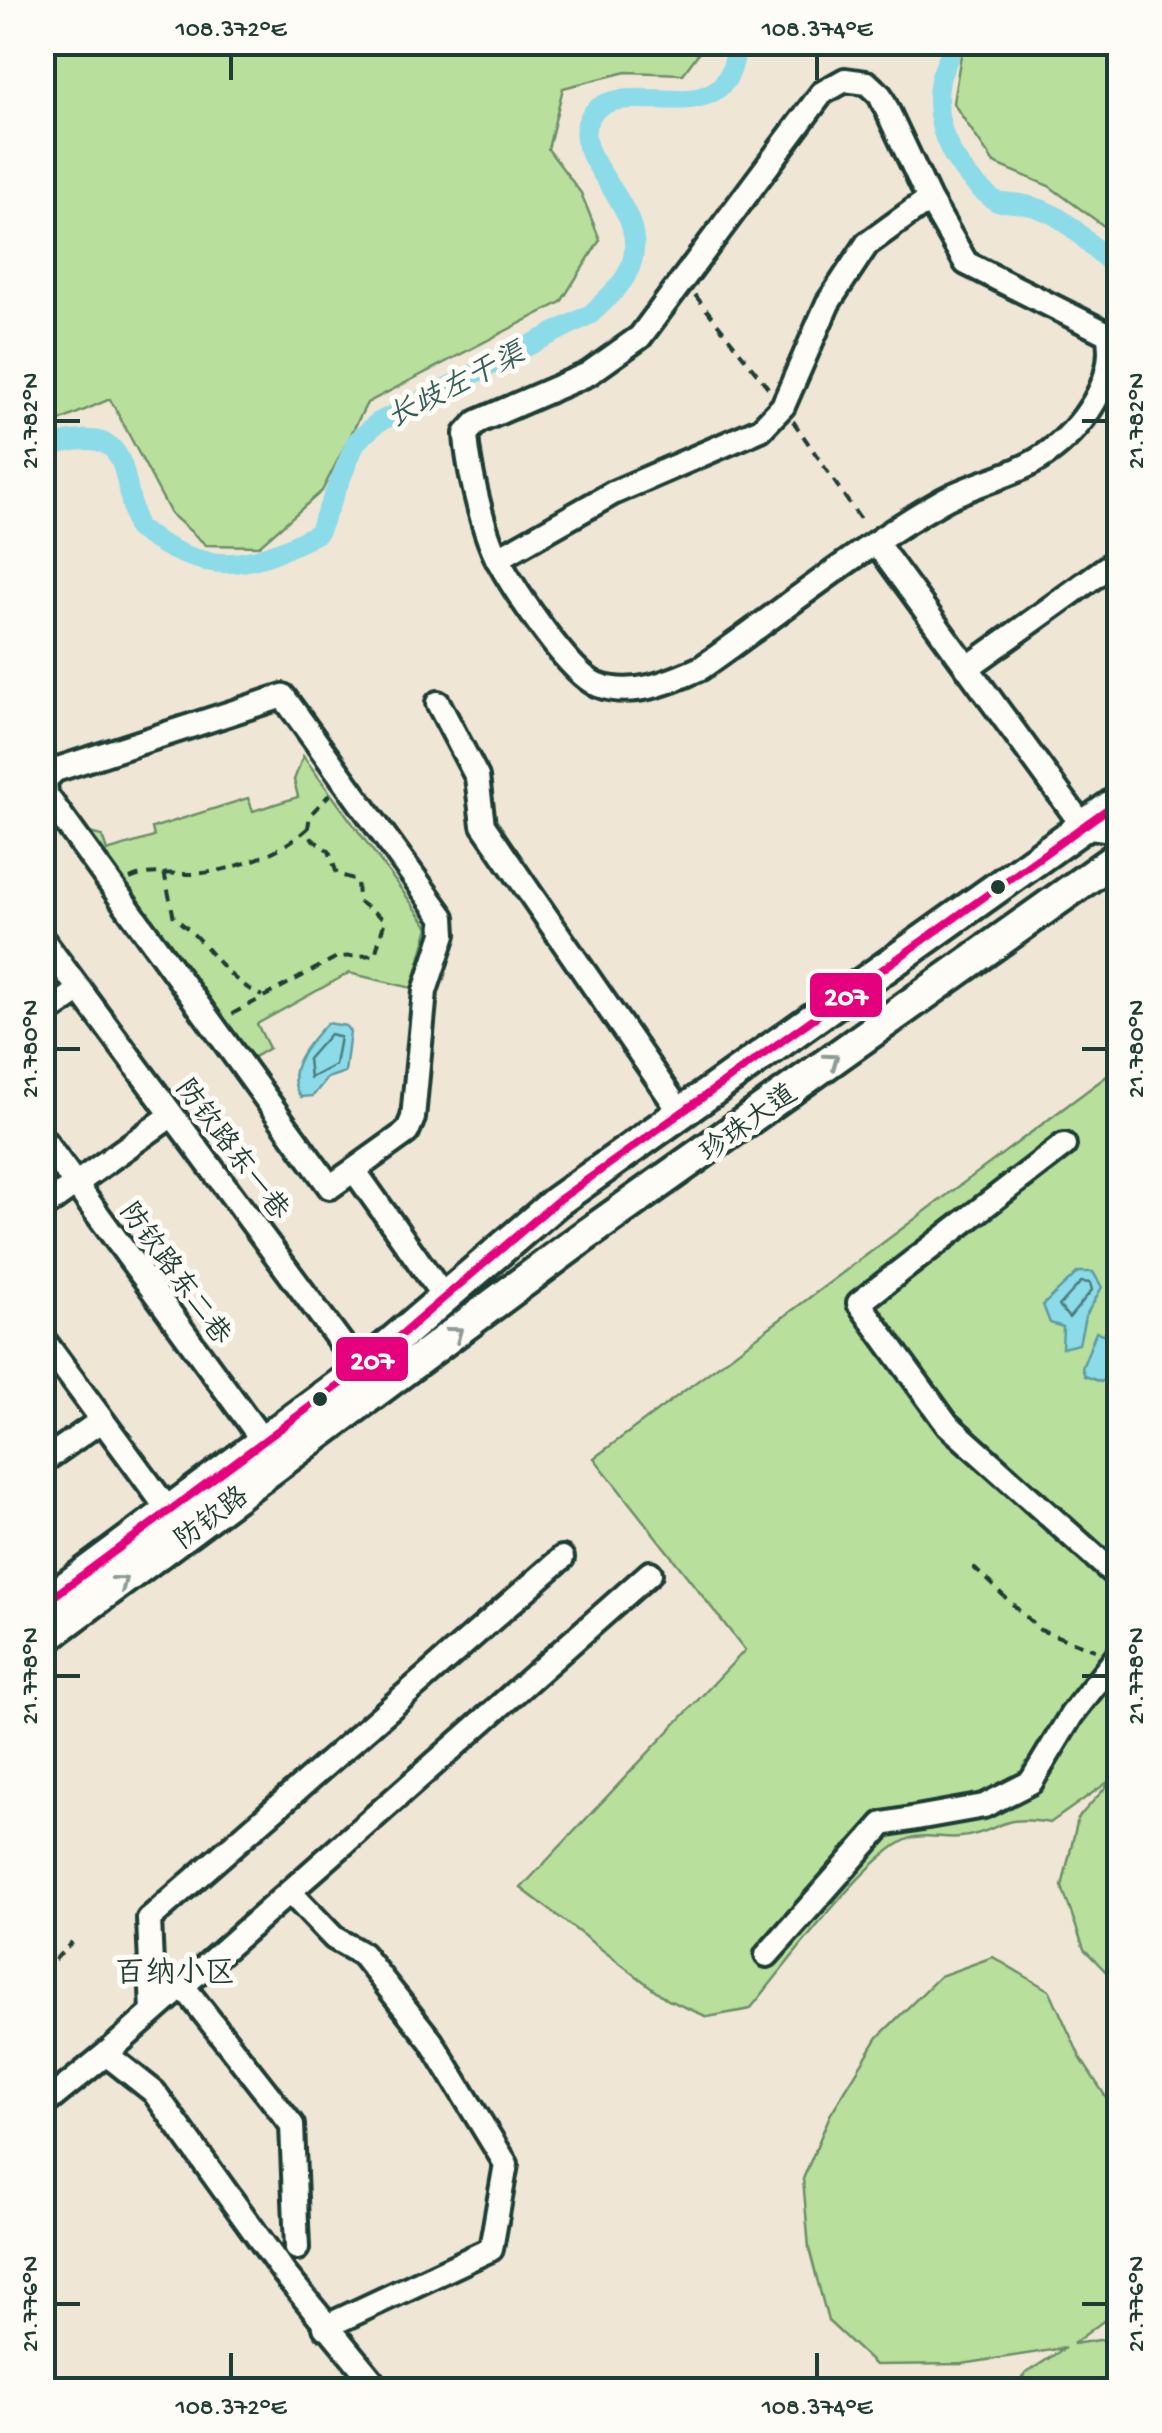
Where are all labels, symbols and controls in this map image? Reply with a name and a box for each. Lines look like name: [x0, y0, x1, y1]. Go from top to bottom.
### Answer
text: 108.372°E: [175, 17, 288, 46]
text: 108.374°E: [761, 17, 874, 46]
water label: 长歧左干渠: [381, 335, 534, 438]
text: 21.782°N: [18, 373, 47, 469]
text: 21.782°N: [1124, 373, 1153, 469]
unlabelled marker: [988, 877, 1008, 897]
line badge: 207: [808, 971, 884, 1019]
text: 207: [824, 983, 870, 1016]
text: 21.780°N: [18, 1000, 47, 1098]
text: 21.780°N: [1124, 1000, 1153, 1098]
one-way arrow: [821, 1054, 839, 1072]
street label: 防钦路东一巷: [167, 1072, 296, 1229]
street label: 珍珠大道: [694, 1078, 805, 1171]
street label: 防钦路东二巷: [111, 1196, 238, 1353]
one-way arrow: [445, 1328, 463, 1345]
line badge: 207: [334, 1335, 410, 1383]
text: 207: [350, 1347, 396, 1380]
unlabelled marker: [310, 1389, 330, 1409]
street label: 防钦路: [168, 1480, 256, 1558]
one-way arrow: [110, 1576, 128, 1593]
text: 21.778°N: [18, 1627, 47, 1725]
text: 21.778°N: [1124, 1627, 1153, 1725]
district label: 百纳小区: [115, 1956, 235, 1993]
text: 21.776°N: [18, 2256, 47, 2352]
text: 21.776°N: [1124, 2256, 1153, 2352]
text: 108.372°E: [175, 2395, 288, 2424]
text: 108.374°E: [761, 2395, 874, 2424]

